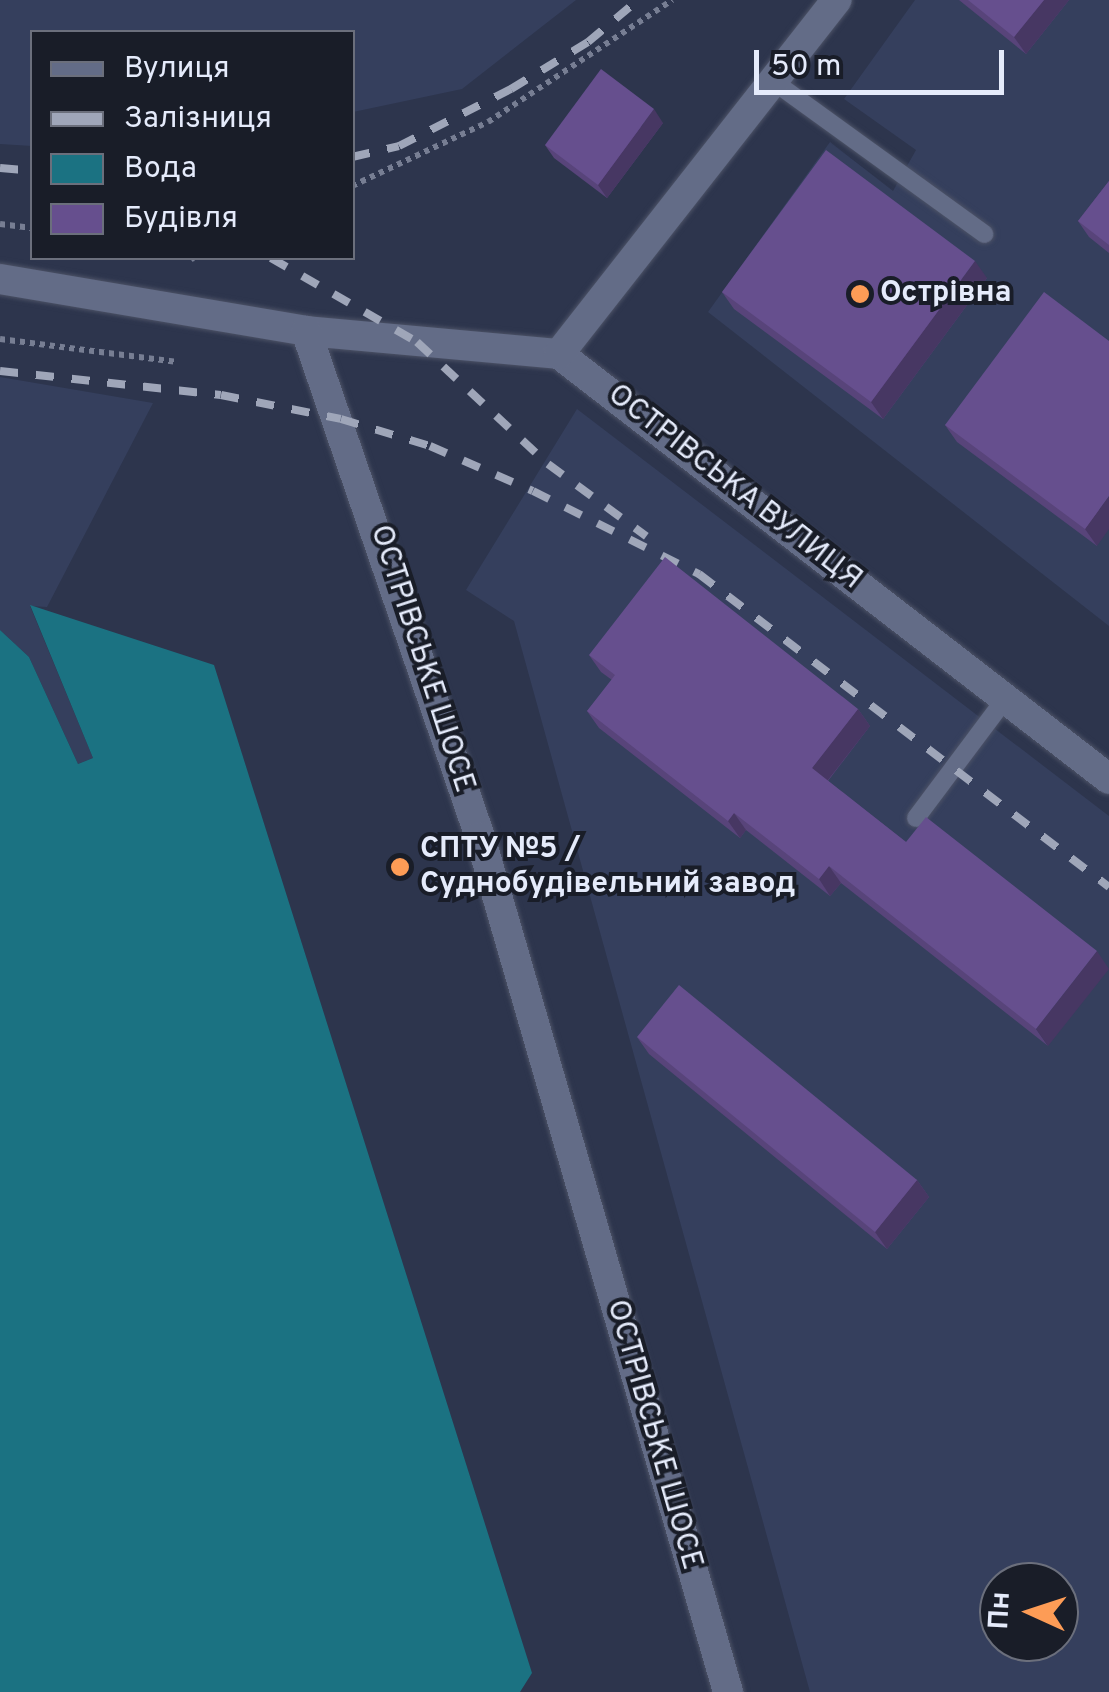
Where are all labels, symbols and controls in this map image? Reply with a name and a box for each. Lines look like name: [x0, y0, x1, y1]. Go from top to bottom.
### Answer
legend: [30, 30, 355, 260]
scale bar: [759, 30, 1009, 92]
text: 50 m: [771, 49, 841, 86]
text: Вулиця: [124, 51, 230, 88]
text: Залізниця: [124, 101, 272, 138]
text: Вода: [124, 151, 197, 188]
text: Будівля: [124, 201, 238, 238]
place label: Острівна: [880, 276, 1011, 312]
marker: Острівна: [849, 283, 871, 305]
street label: ОСТРІВСЬКА ВУЛИЦЯ: [599, 377, 869, 599]
street label: ОСТРІВСЬКЕ ШОСЕ: [361, 521, 481, 797]
place label: СПТУ №5 / Суднобудівельний завод: [420, 832, 796, 902]
marker: СПТУ №5 / Суднобудівельний завод: [389, 856, 411, 878]
street label: ОСТРІВСЬКЕ ШОСЕ: [597, 1296, 709, 1574]
north arrow: [979, 1562, 1079, 1662]
text: Пн: [982, 1591, 1020, 1630]

